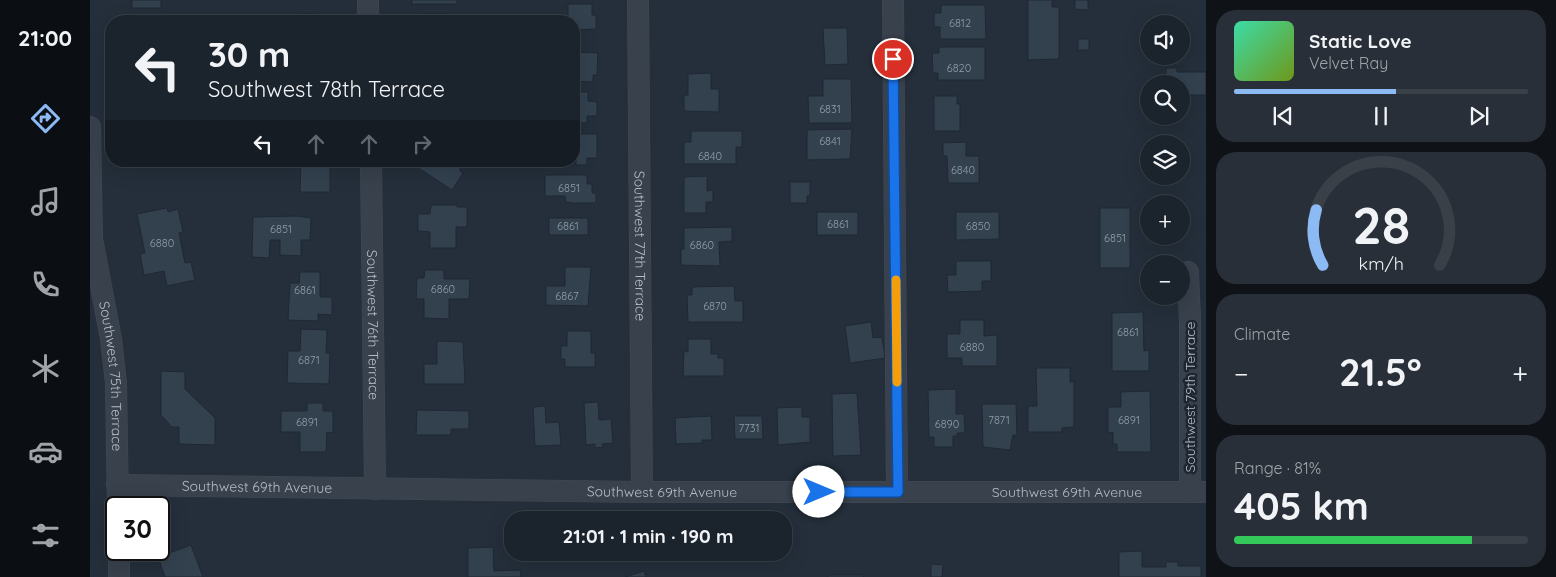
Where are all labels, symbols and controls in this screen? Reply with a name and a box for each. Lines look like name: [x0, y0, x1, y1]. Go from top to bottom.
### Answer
map controls: [1140, 15, 1190, 305]
button: sound: [1140, 15, 1190, 65]
house number: 6812: [949, 16, 971, 30]
text: 21:00: [18, 24, 72, 52]
text: Static Love: [1309, 29, 1412, 53]
text: 30 m: [208, 32, 290, 76]
icon: left: [125, 35, 190, 100]
pin: [872, 38, 914, 80]
icon: arrive: [879, 45, 907, 73]
text: Velvet Ray: [1309, 53, 1388, 73]
house number: 6820: [947, 61, 971, 75]
text: Southwest 78th Terrace: [208, 75, 445, 103]
button: search: [1140, 75, 1190, 125]
icon: directions: [28, 101, 63, 136]
house number: 6831: [819, 102, 841, 116]
icon: previous: [1269, 102, 1297, 130]
icon: pause: [1367, 102, 1395, 130]
icon: next: [1465, 102, 1493, 130]
icon: left: [249, 130, 277, 158]
icon: ahead: [302, 130, 330, 158]
icon: ahead: [355, 130, 383, 158]
icon: right: [408, 130, 436, 158]
house number: 6841: [819, 134, 841, 148]
button: layers: [1140, 135, 1190, 185]
house number: 6840: [698, 149, 722, 163]
house number: 6840: [951, 163, 975, 177]
street label: Southwest 77th Terrace: [630, 171, 650, 321]
house number: 6851: [558, 181, 580, 195]
icon: music: [28, 184, 63, 219]
text: 28: [1352, 192, 1410, 257]
button: +: [1140, 195, 1190, 245]
house number: 6861: [827, 217, 849, 231]
house number: 6861: [557, 219, 579, 233]
house number: 6850: [966, 219, 990, 233]
house number: 6851: [270, 222, 292, 236]
house number: 6851: [1104, 231, 1126, 245]
house number: 6880: [150, 236, 174, 250]
house number: 6860: [690, 238, 714, 252]
street label: Southwest 76th Terrace: [363, 250, 383, 400]
text: km/h: [1358, 252, 1404, 274]
button: −: [1140, 255, 1190, 305]
icon: phone: [28, 267, 63, 302]
house number: 6860: [431, 282, 455, 296]
house number: 6861: [294, 283, 316, 297]
house number: 6867: [555, 289, 579, 303]
house number: 6870: [703, 299, 727, 313]
street label: Southwest 75th Terrace: [95, 300, 126, 452]
street label: Southwest 79th Terrace: [1181, 321, 1199, 473]
text: Climate: [1234, 324, 1290, 344]
house number: 6861: [1117, 325, 1139, 339]
house number: 6880: [960, 340, 984, 354]
text: 21.5°: [1339, 348, 1422, 396]
icon: climate: [28, 351, 63, 386]
house number: 6871: [298, 353, 320, 367]
text: −: [1234, 356, 1249, 391]
text: +: [1512, 356, 1528, 391]
house number: 7871: [988, 413, 1010, 427]
house number: 6891: [1118, 413, 1140, 427]
house number: 6891: [296, 415, 318, 429]
house number: 6890: [935, 417, 959, 431]
house number: 7731: [738, 421, 760, 435]
icon: car: [28, 434, 63, 469]
text: Range · 81%: [1234, 458, 1321, 478]
position arrow: [792, 465, 844, 517]
street label: Southwest 69th Avenue: [182, 477, 332, 497]
street label: Southwest 69th Avenue: [587, 482, 737, 501]
text: 405 km: [1234, 482, 1369, 530]
street label: Southwest 69th Avenue: [992, 483, 1142, 501]
speed limit sign: 30: [105, 496, 170, 561]
icon: filters: [28, 518, 63, 553]
text: 21:01 · 1 min · 190 m: [563, 524, 733, 548]

